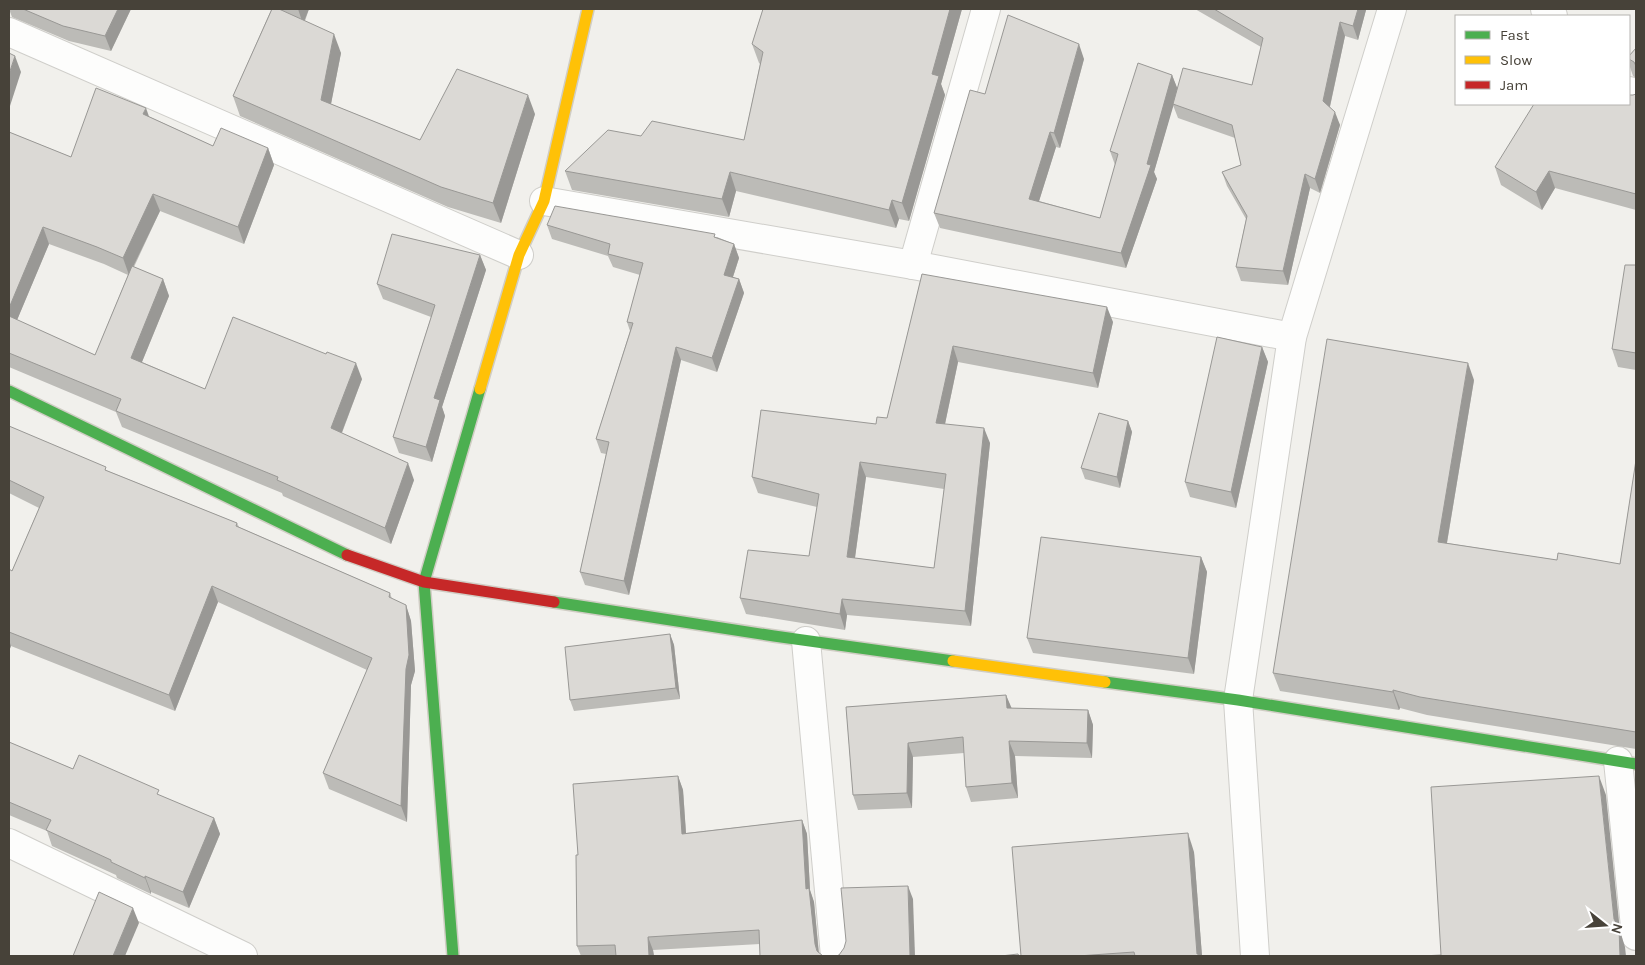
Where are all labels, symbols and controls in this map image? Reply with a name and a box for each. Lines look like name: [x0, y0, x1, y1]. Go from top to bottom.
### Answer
legend: [1455, 15, 1630, 105]
text: Fast: [1500, 26, 1530, 44]
text: Slow: [1500, 51, 1532, 69]
text: Jam: [1500, 76, 1528, 94]
north arrow: [1580, 900, 1630, 950]
text: N: [1607, 921, 1627, 936]

